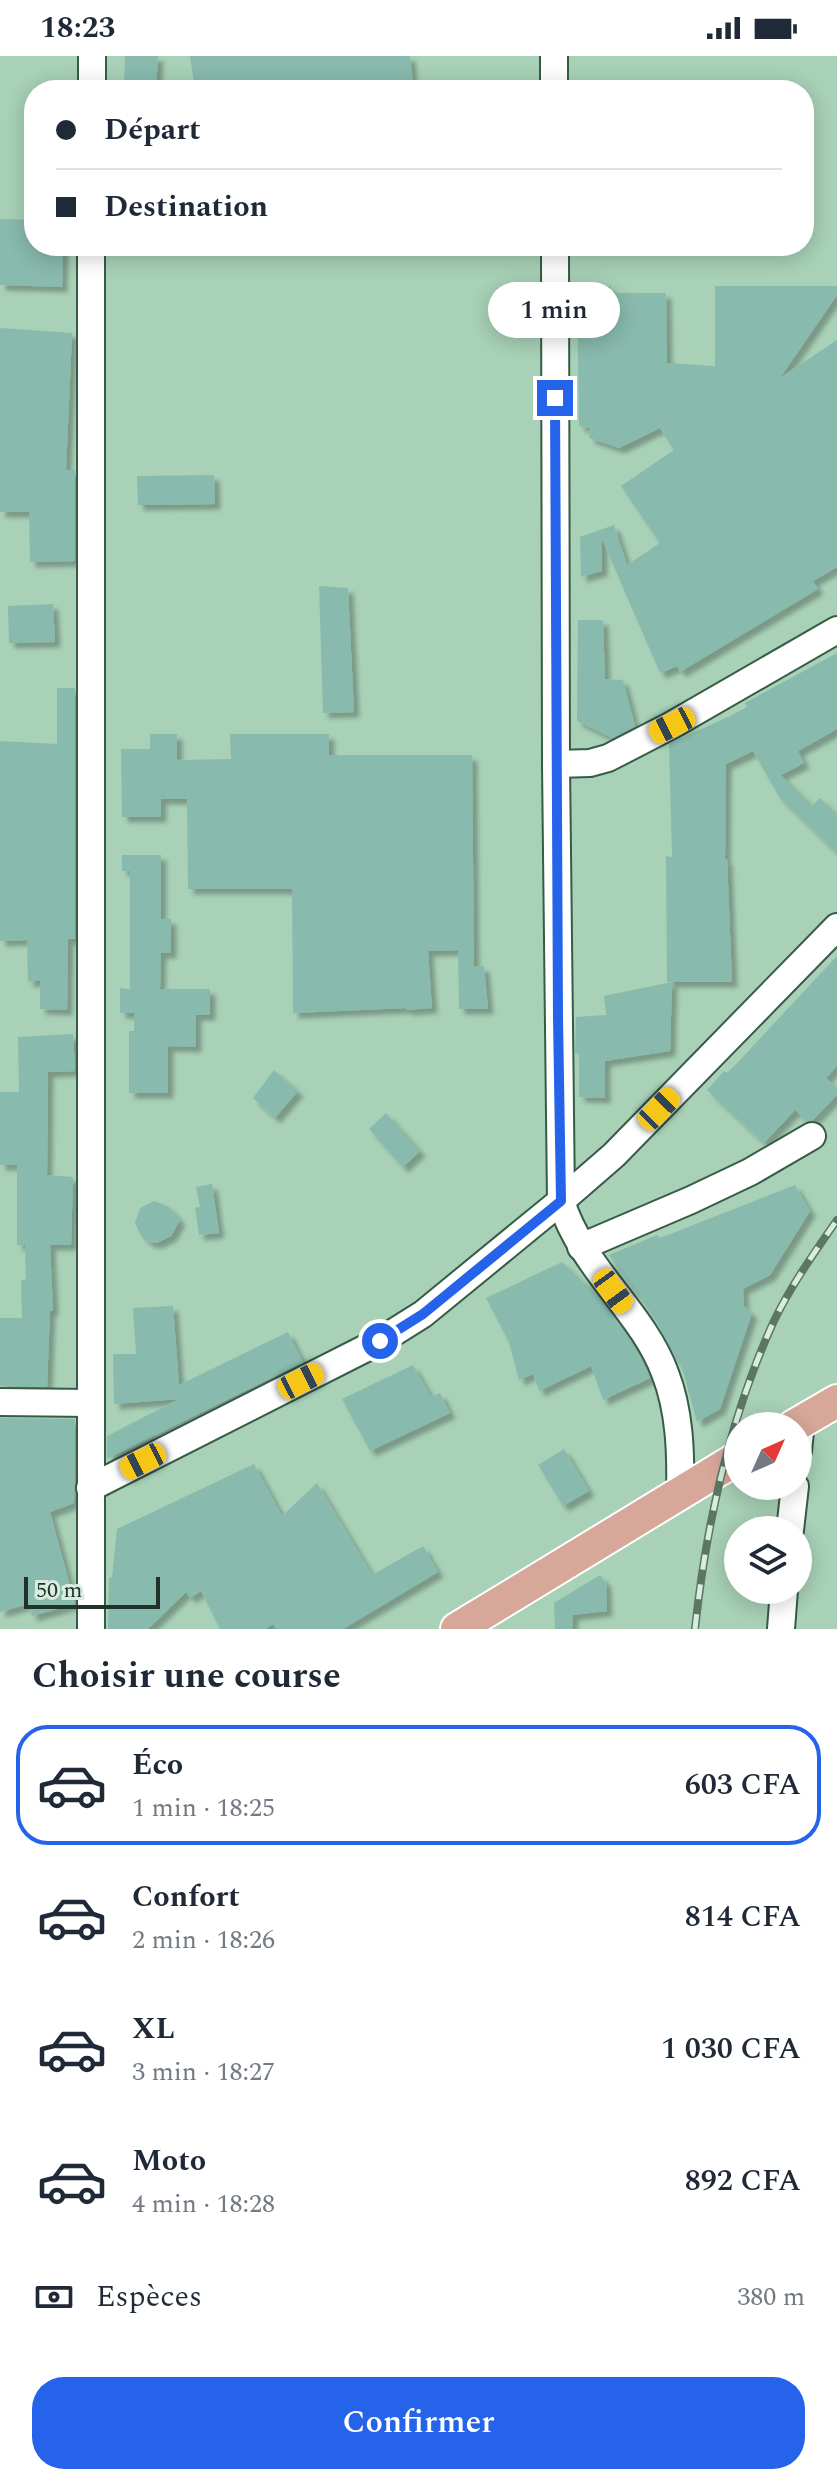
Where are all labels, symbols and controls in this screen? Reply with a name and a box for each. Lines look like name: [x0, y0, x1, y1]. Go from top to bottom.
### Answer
text: 18:23: [40, 5, 115, 51]
text: Départ: [104, 107, 201, 153]
text: Destination: [104, 184, 268, 230]
callout: 1 min: [489, 282, 621, 338]
text: 1 min: [520, 290, 588, 330]
route end: [537, 380, 573, 416]
car: [645, 703, 699, 747]
car: [634, 1083, 684, 1135]
car: [589, 1265, 637, 1317]
route start: [362, 1323, 398, 1359]
car: [274, 1359, 328, 1403]
north arrow: [724, 1412, 812, 1500]
map controls: [724, 1412, 812, 1604]
car: [116, 1439, 170, 1483]
button: layers: [724, 1516, 812, 1604]
scale bar: [24, 1573, 160, 1609]
text: 50 m: [36, 1574, 82, 1607]
text: Choisir une course: [32, 1649, 341, 1704]
text: Éco: [132, 1742, 183, 1788]
icon: car: [36, 1749, 108, 1821]
text: 603 CFA: [685, 1762, 801, 1808]
text: 1 min · 18:25: [132, 1788, 275, 1828]
text: Confort: [132, 1874, 240, 1920]
icon: car: [36, 1881, 108, 1953]
text: 814 CFA: [685, 1894, 801, 1940]
text: 2 min · 18:26: [132, 1920, 275, 1960]
text: XL: [132, 2006, 175, 2052]
icon: car: [36, 2013, 108, 2085]
text: 1 030 CFA: [661, 2026, 801, 2072]
text: 3 min · 18:27: [132, 2052, 275, 2092]
text: Moto: [132, 2138, 206, 2184]
icon: car: [36, 2145, 108, 2217]
text: 892 CFA: [685, 2158, 801, 2204]
text: 4 min · 18:28: [132, 2184, 275, 2224]
text: Espèces: [96, 2274, 202, 2320]
icon: cash: [32, 2275, 76, 2319]
text: 380 m: [737, 2277, 805, 2317]
button: Confirmer: [32, 2377, 805, 2469]

